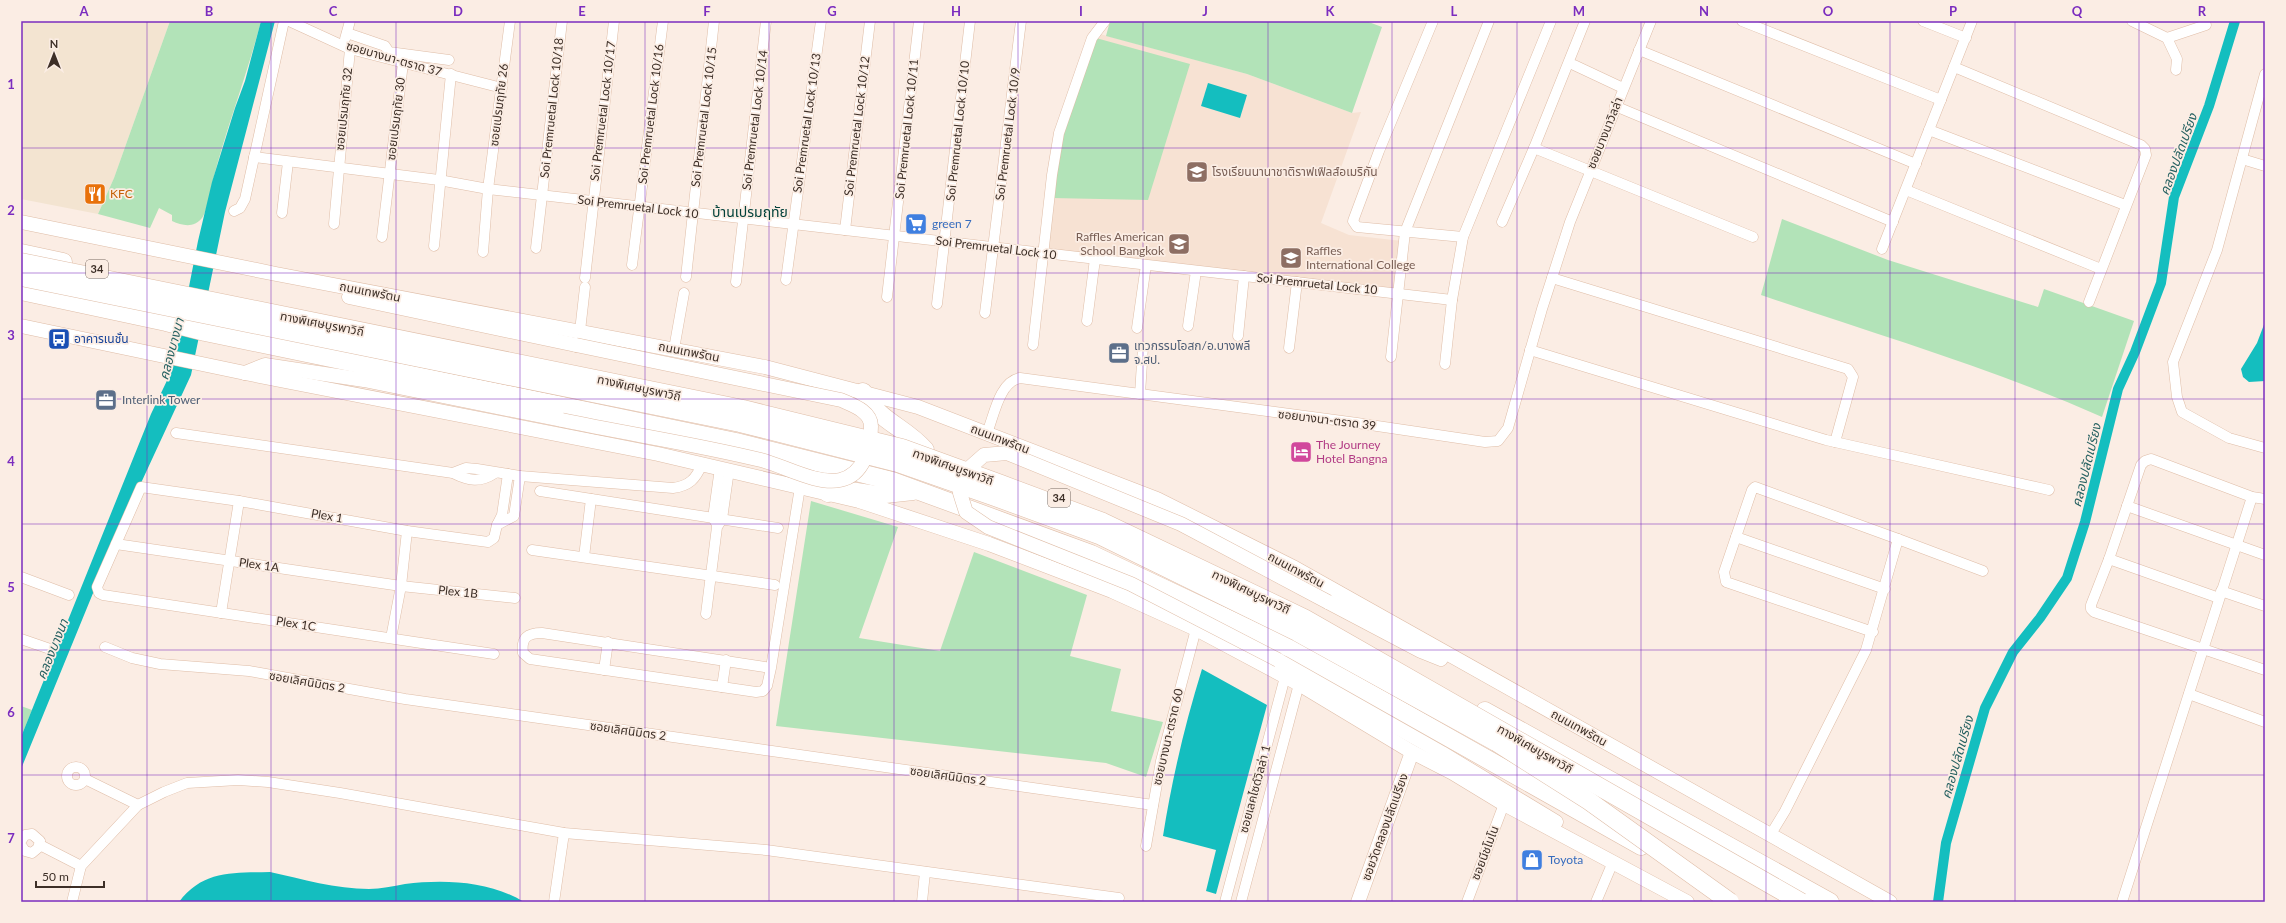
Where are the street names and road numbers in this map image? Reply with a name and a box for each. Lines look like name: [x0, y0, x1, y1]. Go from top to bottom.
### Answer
street label: Soi Premruetal Lock 10/18: [537, 37, 566, 179]
street label: ซอยบางนา-ตราด 37: [345, 38, 444, 79]
street label: Soi Premruetal Lock 10/17: [586, 40, 619, 182]
street label: Soi Premruetal Lock 10/16: [634, 43, 667, 185]
street label: Soi Premruetal Lock 10/15: [687, 46, 720, 188]
street label: Soi Premruetal Lock 10/14: [738, 49, 771, 191]
street label: Soi Premruetal Lock 10/13: [789, 52, 824, 194]
street label: Soi Premruetal Lock 10/12: [840, 55, 873, 197]
street label: Soi Premruetal Lock 10/11: [892, 58, 921, 200]
street label: Soi Premruetal Lock 10/10: [943, 60, 972, 202]
street label: ซอยเปรมฤทัย 26: [486, 63, 511, 147]
street label: ซอยเปรมฤทัย 32: [332, 67, 355, 151]
street label: Soi Premruetal Lock 10/9: [992, 67, 1023, 201]
street label: ซอยเปรมฤทัย 30: [383, 77, 408, 161]
street label: ซอยบางนาวิลล่า: [1583, 95, 1626, 171]
street label: Soi Premruetal Lock 10: [577, 192, 699, 221]
street label: Soi Premruetal Lock 10: [935, 233, 1057, 262]
road number: 34: [86, 260, 108, 278]
street label: Soi Premruetal Lock 10: [1256, 270, 1378, 297]
street label: ถนนเทพรัตน: [338, 278, 402, 305]
street label: ทางพิเศษบูรพาวิถี: [279, 308, 365, 339]
street label: ถนนเทพรัตน: [657, 338, 721, 365]
street label: ทางพิเศษบูรพาวิถี: [596, 371, 682, 404]
street label: ซอยบางนา-ตราด 39: [1277, 406, 1377, 433]
street label: ถนนเทพรัตน: [969, 420, 1032, 457]
street label: ทางพิเศษบูรพาวิถี: [911, 445, 996, 488]
road number: 34: [1048, 489, 1070, 507]
street label: Plex 1: [310, 505, 344, 526]
street label: ถนนเทพรัตน: [1265, 548, 1327, 591]
street label: Plex 1A: [238, 554, 281, 575]
street label: ทางพิเศษบูรพาวิถี: [1210, 566, 1293, 617]
street label: Plex 1B: [437, 582, 479, 601]
street label: Plex 1C: [275, 613, 317, 634]
street label: ซอยเลิศนิมิตร 2: [268, 667, 346, 696]
street label: ซอยบางนา-ตราด 60: [1149, 687, 1186, 787]
street label: ถนนเทพรัตน: [1549, 706, 1610, 749]
street label: ซอยเลิศนิมิตร 2: [589, 718, 667, 743]
street label: ทางพิเศษบูรพาวิถี: [1495, 721, 1576, 776]
street label: ซอยเลคไซด์วิลล่า 1: [1236, 743, 1273, 834]
street label: ซอยเลิศนิมิตร 2: [909, 763, 987, 788]
street label: ซอยวัดคลองปลัดเปรียง: [1358, 771, 1411, 883]
street label: ซอยนีชโมโน: [1467, 824, 1502, 882]

